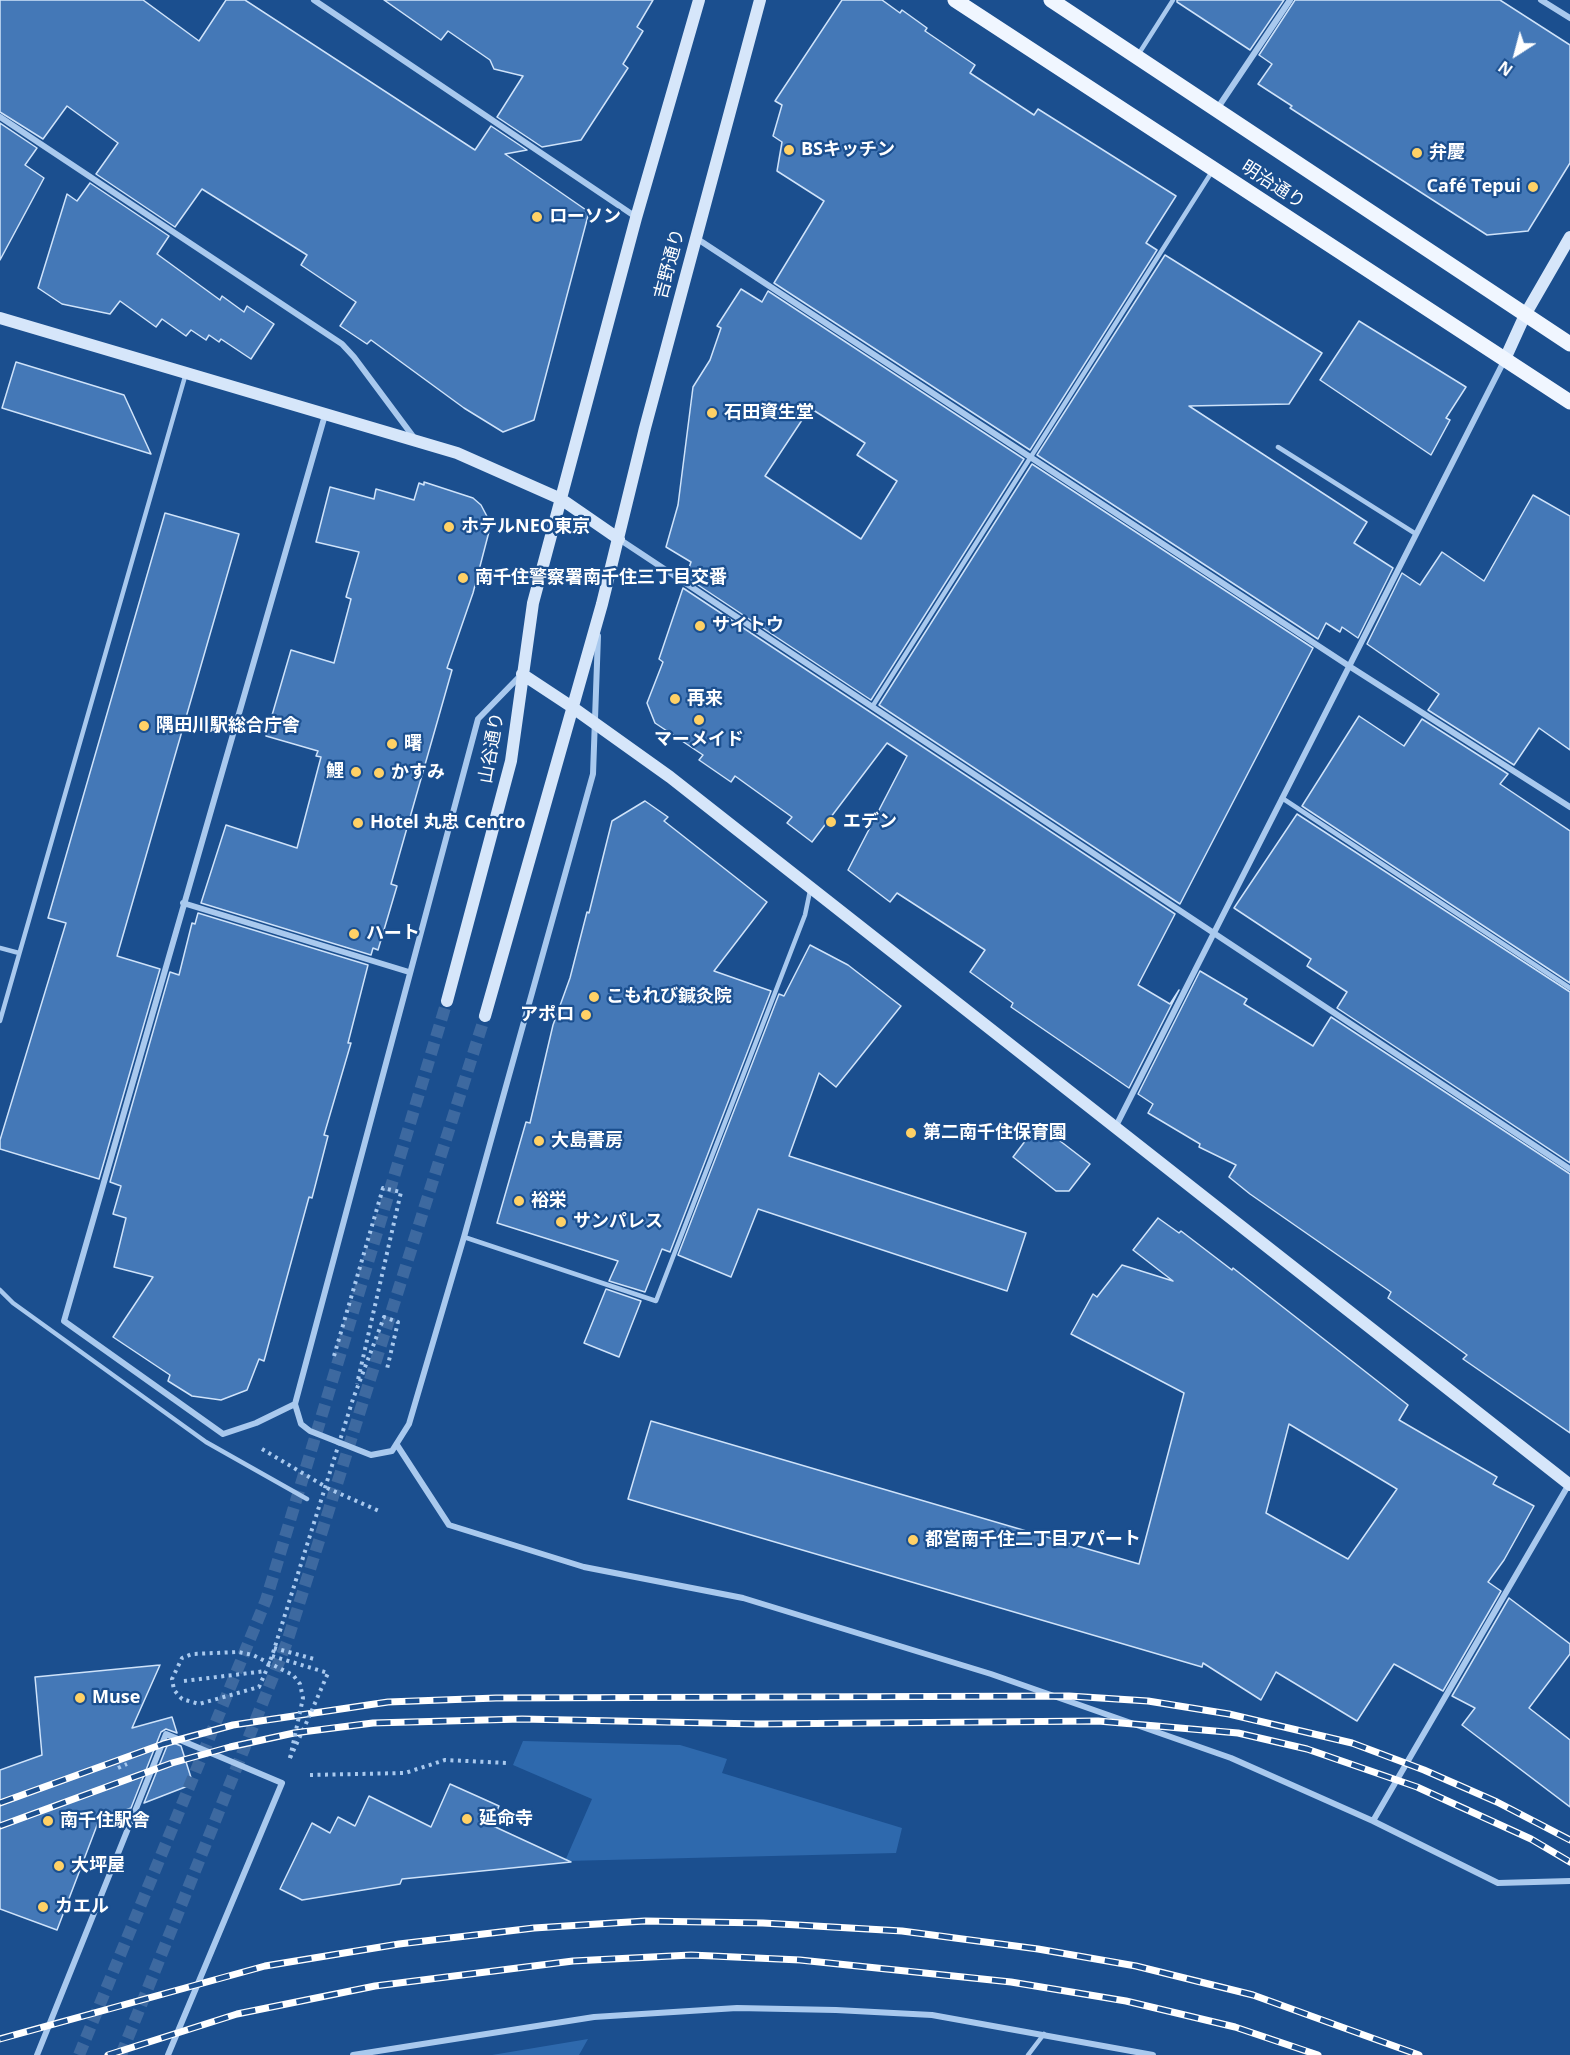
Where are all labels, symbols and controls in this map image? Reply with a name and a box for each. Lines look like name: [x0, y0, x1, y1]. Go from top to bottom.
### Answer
north arrow: [1486, 24, 1546, 84]
text: N: [1494, 56, 1517, 81]
place label: BSキッチン: [801, 139, 895, 161]
place label: 弁慶: [1429, 142, 1465, 164]
marker: BSキッチン: [782, 143, 796, 157]
marker: 弁慶: [1410, 146, 1424, 160]
street label: 明治通り: [1237, 156, 1309, 214]
place label: Café Tepui: [1427, 176, 1521, 198]
marker: Café Tepui: [1526, 180, 1540, 194]
place label: ローソン: [549, 206, 621, 228]
marker: ローソン: [530, 210, 544, 224]
street label: 吉野通り: [650, 226, 690, 302]
place label: 石田資生堂: [724, 402, 814, 424]
marker: 石田資生堂: [705, 406, 719, 420]
place label: ホテルNEO東京: [461, 516, 590, 538]
marker: ホテルNEO東京: [442, 520, 456, 534]
place label: 南千住警察署南千住三丁目交番: [475, 567, 727, 589]
marker: 南千住警察署南千住三丁目交番: [456, 571, 470, 585]
place label: サイトウ: [712, 615, 784, 637]
marker: サイトウ: [693, 619, 707, 633]
place label: 再来: [687, 688, 723, 710]
marker: 再来: [668, 692, 682, 706]
street label: 山谷通り: [475, 711, 509, 785]
marker: マーメイド: [692, 713, 706, 727]
place label: 隅田川駅総合庁舎: [156, 715, 300, 737]
marker: 隅田川駅総合庁舎: [137, 719, 151, 733]
place label: マーメイド: [654, 729, 744, 751]
place label: 曙: [404, 733, 422, 755]
marker: 曙: [385, 737, 399, 751]
place label: 鯉: [326, 761, 344, 783]
place label: かすみ: [391, 762, 445, 784]
marker: 鯉: [349, 765, 363, 779]
marker: かすみ: [372, 766, 386, 780]
place label: エデン: [843, 811, 897, 833]
place label: Hotel 丸忠 Centro: [370, 812, 525, 834]
marker: エデン: [824, 815, 838, 829]
marker: Hotel 丸忠 Centro: [351, 816, 365, 830]
place label: ハート: [366, 923, 420, 945]
marker: ハート: [347, 927, 361, 941]
place label: こもれび鍼灸院: [606, 986, 732, 1008]
marker: こもれび鍼灸院: [587, 990, 601, 1004]
place label: アポロ: [520, 1004, 574, 1026]
marker: アポロ: [579, 1008, 593, 1022]
place label: 第二南千住保育園: [923, 1122, 1067, 1144]
marker: 第二南千住保育園: [904, 1126, 918, 1140]
place label: 大島書房: [551, 1130, 623, 1152]
marker: 大島書房: [532, 1134, 546, 1148]
place label: 裕栄: [531, 1190, 567, 1212]
marker: 裕栄: [512, 1194, 526, 1208]
place label: サンパレス: [573, 1211, 663, 1233]
marker: サンパレス: [554, 1215, 568, 1229]
place label: 都営南千住二丁目アパート: [925, 1529, 1141, 1551]
marker: 都営南千住二丁目アパート: [906, 1533, 920, 1547]
place label: Muse: [92, 1687, 140, 1709]
marker: Muse: [73, 1691, 87, 1705]
place label: 延命寺: [479, 1808, 533, 1830]
place label: 南千住駅舎: [60, 1810, 150, 1832]
marker: 延命寺: [460, 1812, 474, 1826]
marker: 南千住駅舎: [41, 1814, 55, 1828]
place label: 大坪屋: [71, 1855, 125, 1877]
marker: 大坪屋: [52, 1859, 66, 1873]
place label: カエル: [55, 1896, 109, 1918]
marker: カエル: [36, 1900, 50, 1914]

